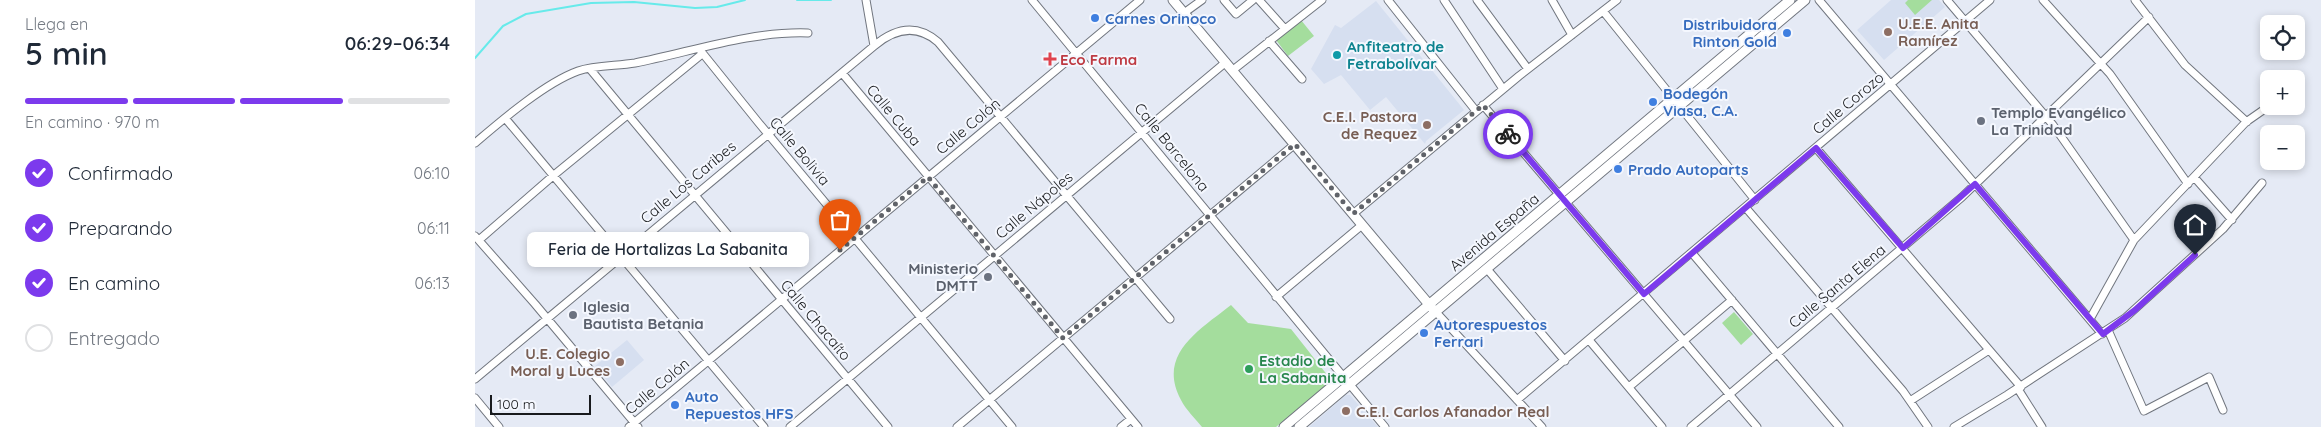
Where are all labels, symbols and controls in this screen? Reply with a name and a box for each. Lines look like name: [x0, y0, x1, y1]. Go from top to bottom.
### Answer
place label: Carnes Orinoco: [1105, 9, 1216, 28]
marker: Carnes Orinoco: [1089, 12, 1101, 24]
text: Llega en: [25, 14, 88, 34]
place label: U.E.E. Anita Ramírez: [1898, 14, 1979, 50]
place label: Distribuidora Rinton Gold: [1683, 15, 1777, 51]
map controls: [2260, 15, 2305, 170]
button: locate: [2260, 15, 2305, 60]
marker: U.E.E. Anita Ramírez: [1882, 26, 1894, 38]
marker: Distribuidora Rinton Gold: [1781, 27, 1793, 39]
text: 06:29–06:34: [345, 31, 450, 55]
text: 5 min: [25, 33, 108, 73]
place label: Anfiteatro de Fetrabolívar: [1347, 37, 1444, 73]
marker: Anfiteatro de Fetrabolívar: [1331, 49, 1343, 61]
place label: Eco Farma: [1060, 50, 1137, 69]
marker: Eco Farma: [1044, 53, 1056, 65]
street label: Calle Corozo: [1808, 68, 1888, 138]
button: +: [2260, 70, 2305, 115]
street label: Calle Cuba: [863, 80, 925, 150]
place label: Bodegón Viasa, C.A.: [1663, 84, 1738, 120]
street label: Calle Colón: [932, 94, 1004, 158]
marker: Bodegón Viasa, C.A.: [1647, 96, 1659, 108]
street label: Calle Barcelona: [1130, 99, 1214, 195]
place label: Templo Evangélico La Trinidad: [1991, 103, 2126, 139]
place label: C.E.I. Pastora de Requez: [1323, 107, 1417, 143]
courier: [1483, 109, 1533, 159]
text: En camino · 970 m: [25, 112, 160, 132]
street label: Calle Bolivia: [766, 113, 834, 189]
marker: Templo Evangélico La Trinidad: [1975, 115, 1987, 127]
marker: C.E.I. Pastora de Requez: [1421, 119, 1433, 131]
icon: bike: [1494, 120, 1522, 148]
button: −: [2260, 125, 2305, 170]
street label: Calle Los Caribes: [636, 137, 740, 227]
icon: check: [25, 159, 53, 187]
place label: Prado Autoparts: [1628, 160, 1748, 179]
text: Confirmado: [68, 161, 173, 185]
text: 06:10: [413, 163, 450, 183]
marker: Prado Autoparts: [1612, 163, 1624, 175]
street label: Calle Nápoles: [991, 167, 1077, 243]
street label: Avenida España: [1445, 189, 1543, 275]
pin: [819, 199, 861, 250]
pin: [2174, 204, 2216, 255]
icon: bag: [826, 206, 854, 234]
icon: home: [2181, 211, 2209, 239]
icon: check: [25, 214, 53, 242]
text: Preparando: [68, 216, 173, 240]
text: 06:11: [417, 218, 450, 238]
callout: Feria de Hortalizas La Sabanita: [527, 232, 810, 268]
text: Feria de Hortalizas La Sabanita: [548, 239, 788, 259]
street label: Calle Santa Elena: [1785, 240, 1889, 332]
place label: Ministerio DMTT: [908, 259, 978, 295]
icon: check: [25, 269, 53, 297]
text: En camino: [68, 271, 160, 295]
marker: Ministerio DMTT: [982, 271, 994, 283]
text: 06:13: [415, 273, 450, 293]
street label: Calle Chacaíto: [777, 276, 855, 364]
place label: Iglesia Bautista Betania: [583, 297, 704, 333]
marker: Iglesia Bautista Betania: [567, 309, 579, 321]
place label: Autorespuestos Ferrari: [1434, 315, 1547, 351]
text: Entregado: [68, 326, 160, 350]
marker: Autorespuestos Ferrari: [1418, 327, 1430, 339]
place label: U.E. Colegio Moral y Luces: [510, 344, 610, 380]
place label: Estadio de La Sabanita: [1259, 351, 1346, 387]
street label: Calle Colón: [621, 354, 693, 418]
marker: U.E. Colegio Moral y Luces: [614, 356, 626, 368]
marker: Estadio de La Sabanita: [1243, 363, 1255, 375]
place label: Auto Repuestos HFS: [685, 387, 793, 423]
scale bar: [490, 392, 591, 415]
text: 100 m: [497, 395, 535, 413]
marker: Auto Repuestos HFS: [669, 399, 681, 411]
place label: C.E.I. Carlos Afanador Real: [1356, 402, 1550, 421]
marker: C.E.I. Carlos Afanador Real: [1340, 405, 1352, 417]

